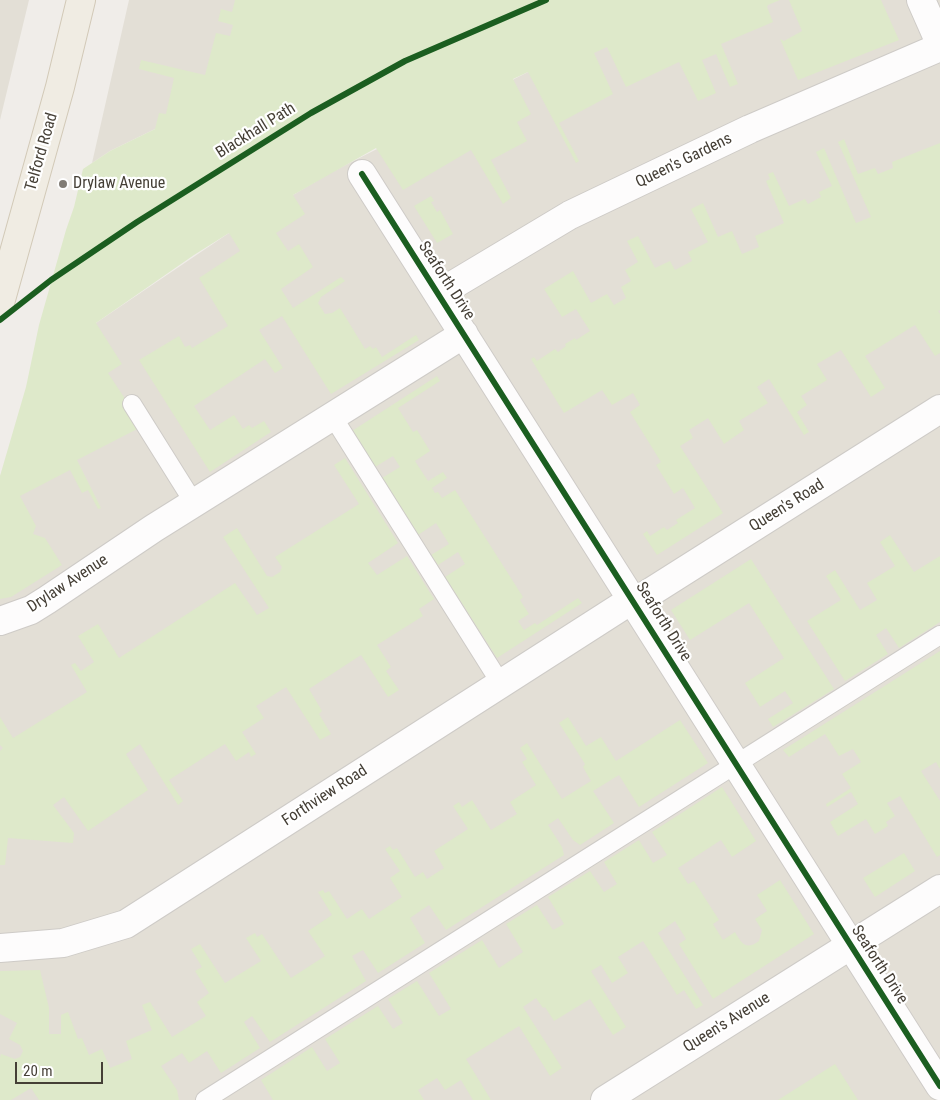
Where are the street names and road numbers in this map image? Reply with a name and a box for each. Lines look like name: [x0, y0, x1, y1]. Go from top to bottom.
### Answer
street label: Blackhall Path: [213, 99, 299, 163]
street label: Telford Road: [22, 111, 62, 193]
street label: Queen's Gardens: [633, 129, 735, 193]
street label: Seaforth Drive: [413, 238, 479, 324]
street label: Queen's Road: [746, 475, 828, 537]
street label: Drylaw Avenue: [24, 551, 112, 617]
street label: Seaforth Drive: [631, 579, 695, 665]
street label: Forthview Road: [279, 761, 371, 831]
street label: Seaforth Drive: [846, 922, 912, 1008]
street label: Queen's Avenue: [680, 989, 774, 1057]

